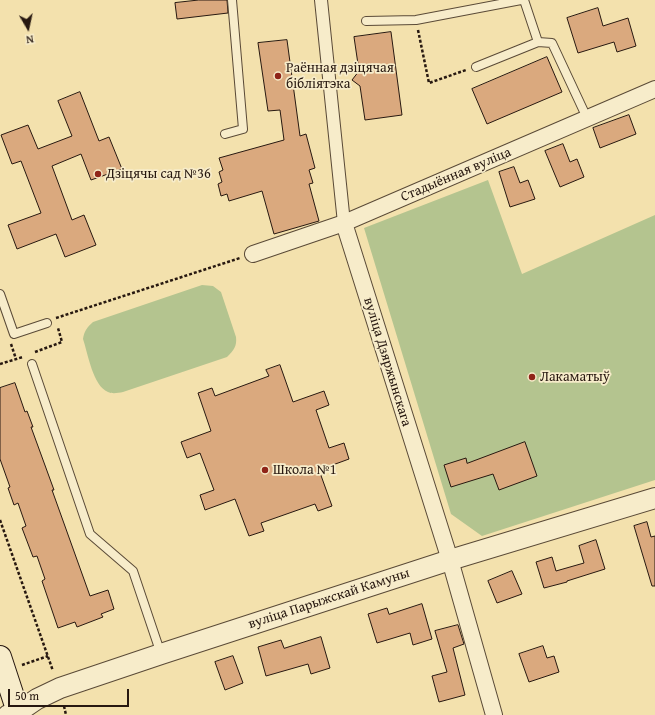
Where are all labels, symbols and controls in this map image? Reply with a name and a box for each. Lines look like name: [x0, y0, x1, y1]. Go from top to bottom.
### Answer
north arrow: [8, 8, 48, 48]
text: N: [25, 31, 35, 48]
place label: Раённая дзіцячая бібліятэка: [286, 60, 394, 92]
marker: Раённая дзіцячая бібліятэка: [273, 71, 283, 81]
street label: Стадыённая вуліца: [398, 144, 514, 206]
place label: Дзіцячы сад №36: [106, 166, 211, 182]
marker: Дзіцячы сад №36: [93, 169, 103, 179]
street label: вуліца Дзяржынскага: [359, 296, 415, 428]
place label: Лакаматыў: [540, 369, 610, 385]
marker: Лакаматыў: [527, 372, 537, 382]
place label: Школа №1: [273, 462, 337, 478]
marker: Школа №1: [260, 465, 270, 475]
street label: вуліца Парыжскай Камуны: [246, 565, 412, 633]
scale bar: [10, 681, 131, 707]
text: 50 m: [15, 687, 39, 704]

